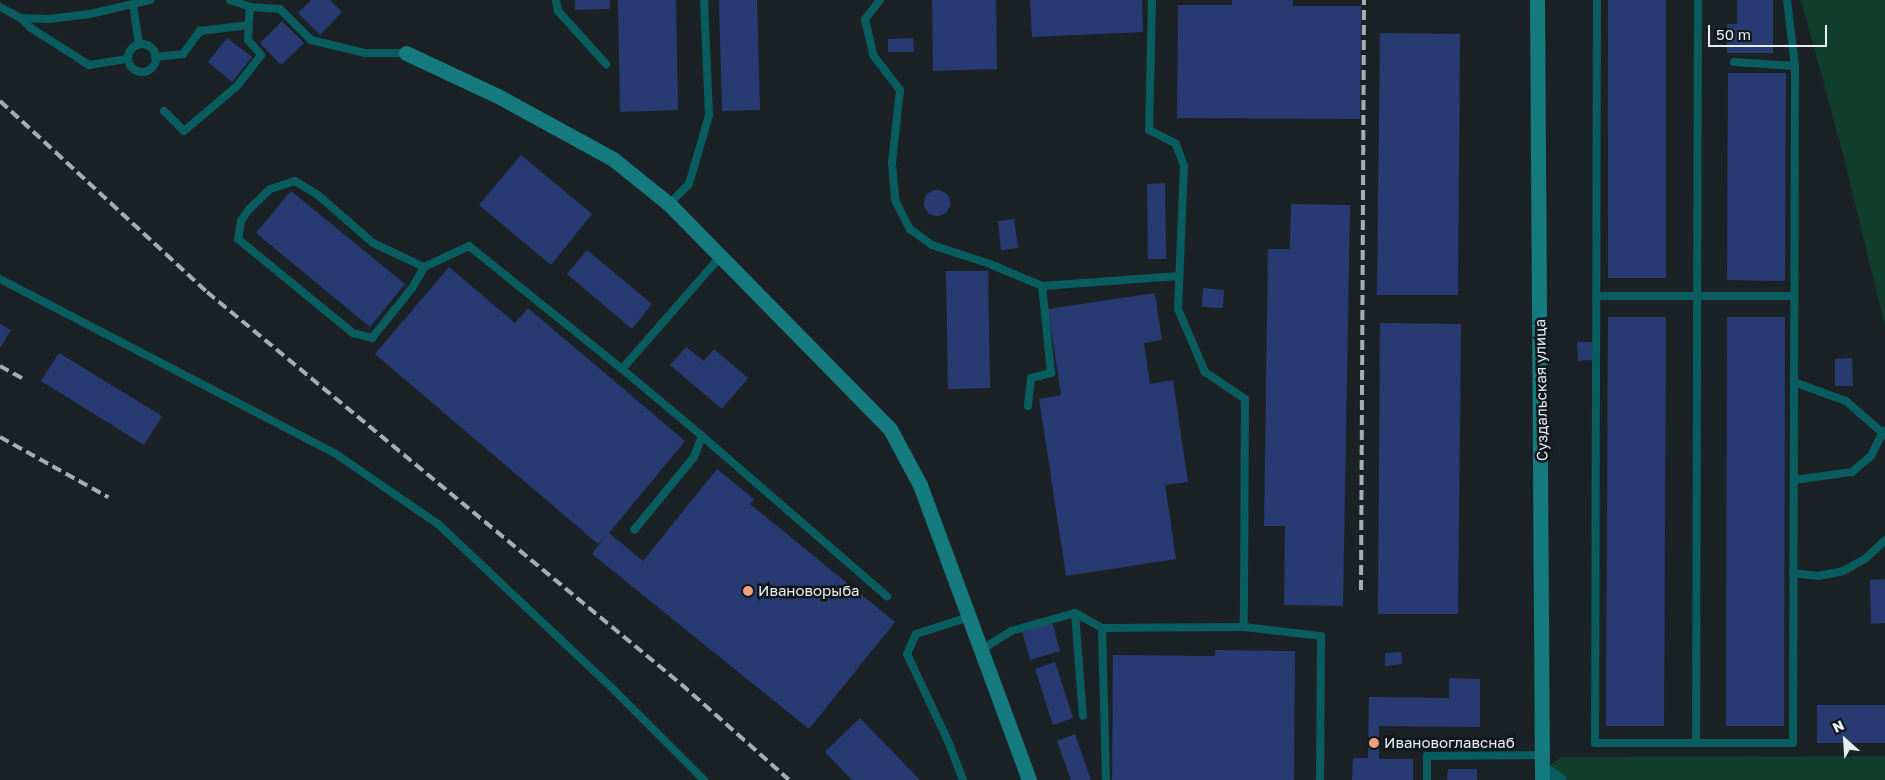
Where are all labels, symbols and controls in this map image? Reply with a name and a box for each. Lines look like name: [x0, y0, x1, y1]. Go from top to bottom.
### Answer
scale bar: [1710, 15, 1829, 47]
text: 50 m: [1716, 25, 1751, 43]
street label: Суздальская улица: [1531, 319, 1551, 461]
place label: Ивановорыба: [758, 582, 860, 600]
marker: Ивановорыба: [742, 585, 754, 597]
north arrow: [1820, 715, 1870, 765]
text: N: [1830, 716, 1847, 736]
place label: Ивановоглавснаб: [1384, 734, 1515, 752]
marker: Ивановоглавснаб: [1368, 737, 1380, 749]

